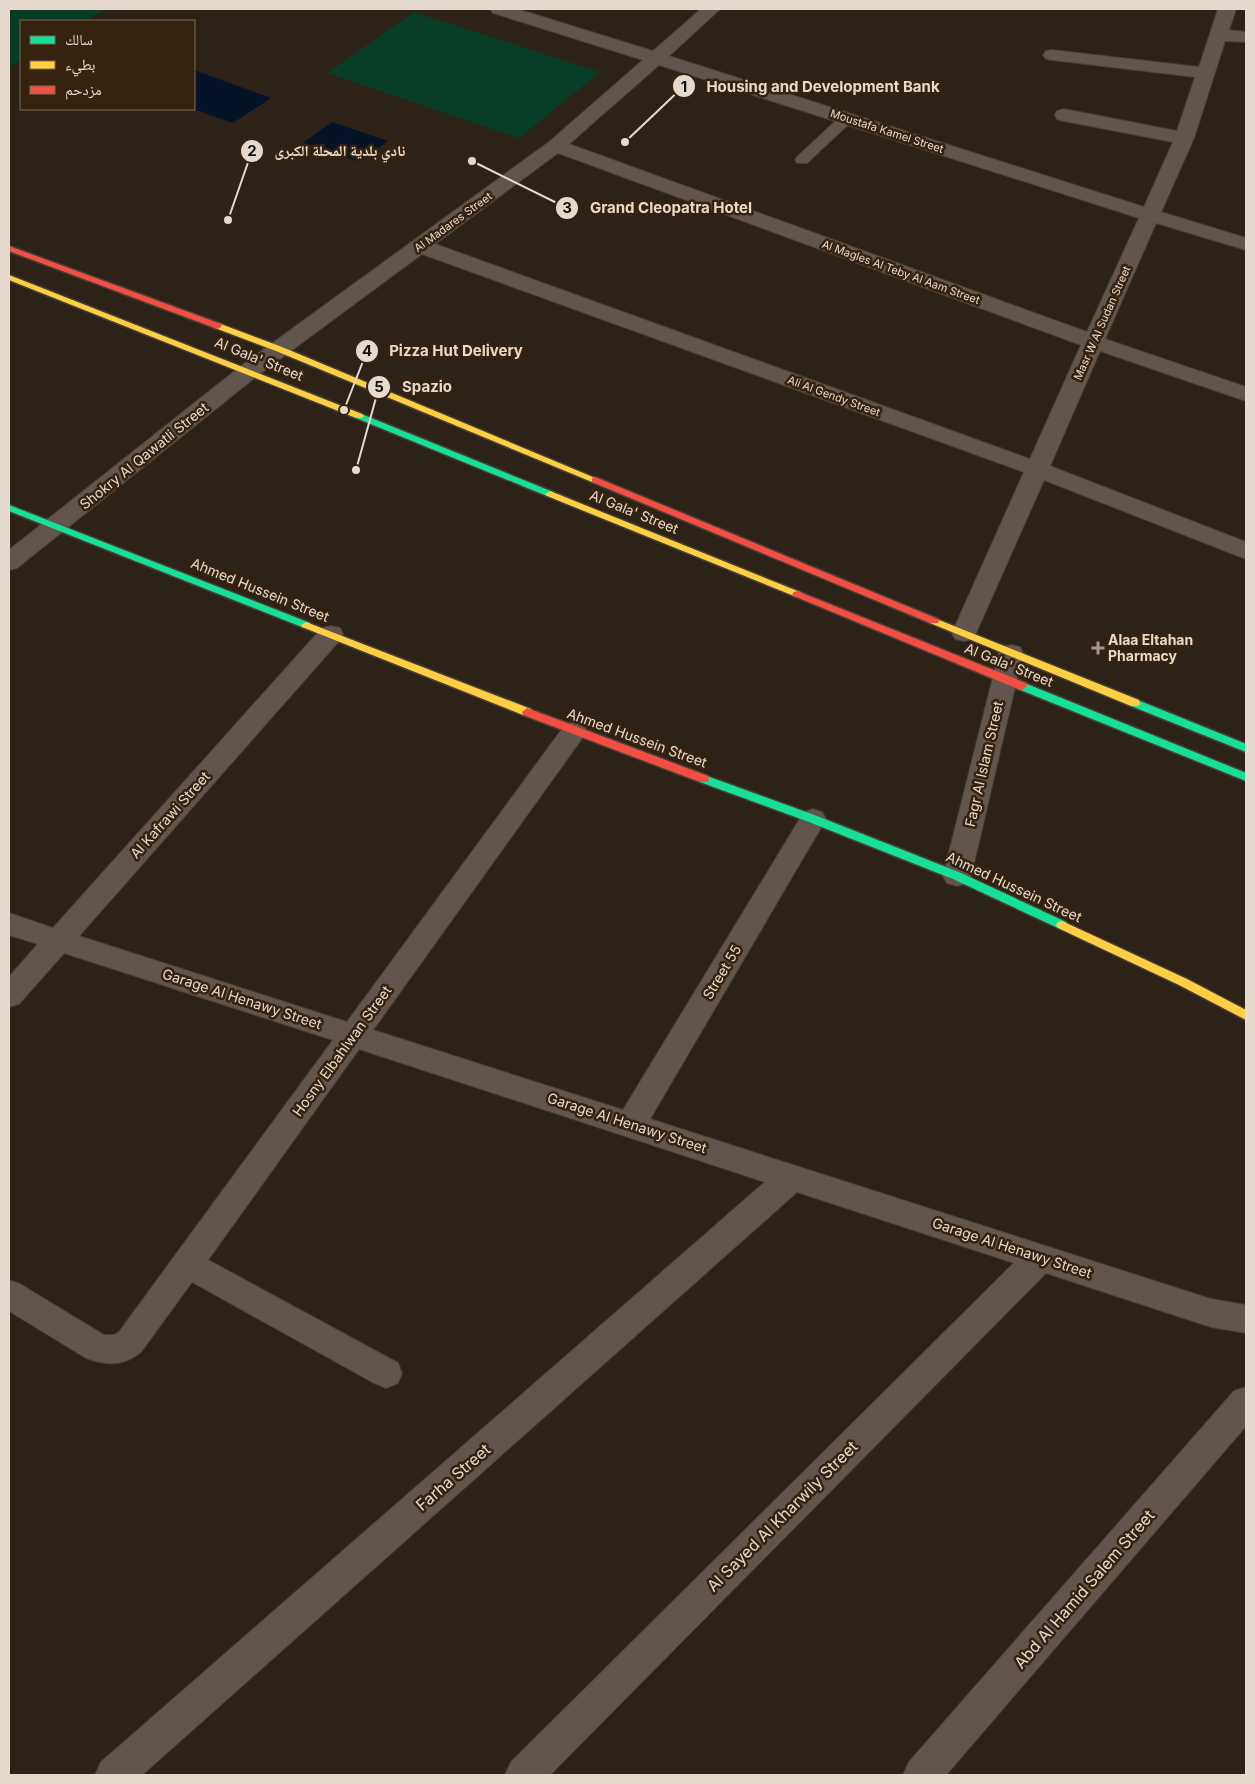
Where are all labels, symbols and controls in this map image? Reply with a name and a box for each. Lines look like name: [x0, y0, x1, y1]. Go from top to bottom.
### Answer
legend: [20, 20, 195, 110]
text: سالك: [65, 30, 93, 49]
text: بطيء: [65, 55, 95, 77]
callout: Housing and Development Bank: [671, 71, 949, 101]
text: 1: [681, 77, 687, 96]
text: Housing and Development Bank: [706, 77, 940, 96]
text: مزدحم: [65, 80, 102, 100]
street label: Moustafa Kamel Street: [829, 106, 946, 156]
callout: نادي بلدية المحلة الكبرى: [239, 136, 415, 166]
text: 2: [247, 141, 257, 160]
text: نادي بلدية المحلة الكبرى: [275, 141, 405, 163]
street label: Al Madares Street: [411, 189, 495, 255]
callout: Grand Cleopatra Hotel: [555, 193, 762, 223]
text: 3: [562, 198, 572, 217]
text: Grand Cleopatra Hotel: [590, 198, 752, 217]
street label: Al Magles Al Teby Al Aam Street: [820, 237, 982, 307]
street label: Masr W Al Sudan Street: [1070, 263, 1134, 382]
street label: Al Gala' Street: [212, 333, 306, 384]
callout: Pizza Hut Delivery: [354, 336, 533, 366]
text: 4: [362, 341, 372, 360]
text: Pizza Hut Delivery: [389, 341, 523, 360]
callout: Spazio: [367, 372, 462, 402]
street label: Ali Al Gendy Street: [786, 373, 883, 419]
text: 5: [374, 377, 384, 396]
text: Spazio: [402, 377, 452, 396]
street label: Shokry Al Qawatli Street: [76, 398, 212, 513]
street label: Al Gala' Street: [587, 486, 681, 537]
street label: Ahmed Hussein Street: [189, 554, 332, 625]
place label: Alaa Eltahan Pharmacy: [1108, 631, 1193, 664]
street label: Al Gala' Street: [962, 639, 1056, 690]
marker: Alaa Eltahan Pharmacy: [1092, 642, 1104, 654]
street label: Fagr Al Islam Street: [961, 699, 1006, 828]
street label: Ahmed Hussein Street: [565, 704, 710, 771]
street label: Al Kafrawi Street: [126, 767, 213, 862]
street label: Ahmed Hussein Street: [944, 848, 1085, 926]
street label: Street 55: [699, 941, 744, 1002]
street label: Garage Al Henawy Street: [160, 965, 324, 1032]
street label: Hosny Elbahlwan Street: [289, 982, 395, 1119]
street label: Garage Al Henawy Street: [545, 1089, 709, 1156]
street label: Garage Al Henawy Street: [930, 1214, 1094, 1281]
street label: Al Sayed Al Kharwily Street: [702, 1436, 862, 1596]
street label: Farha Street: [412, 1439, 494, 1515]
street label: Abd Al Hamid Salem Street: [1010, 1506, 1158, 1672]

